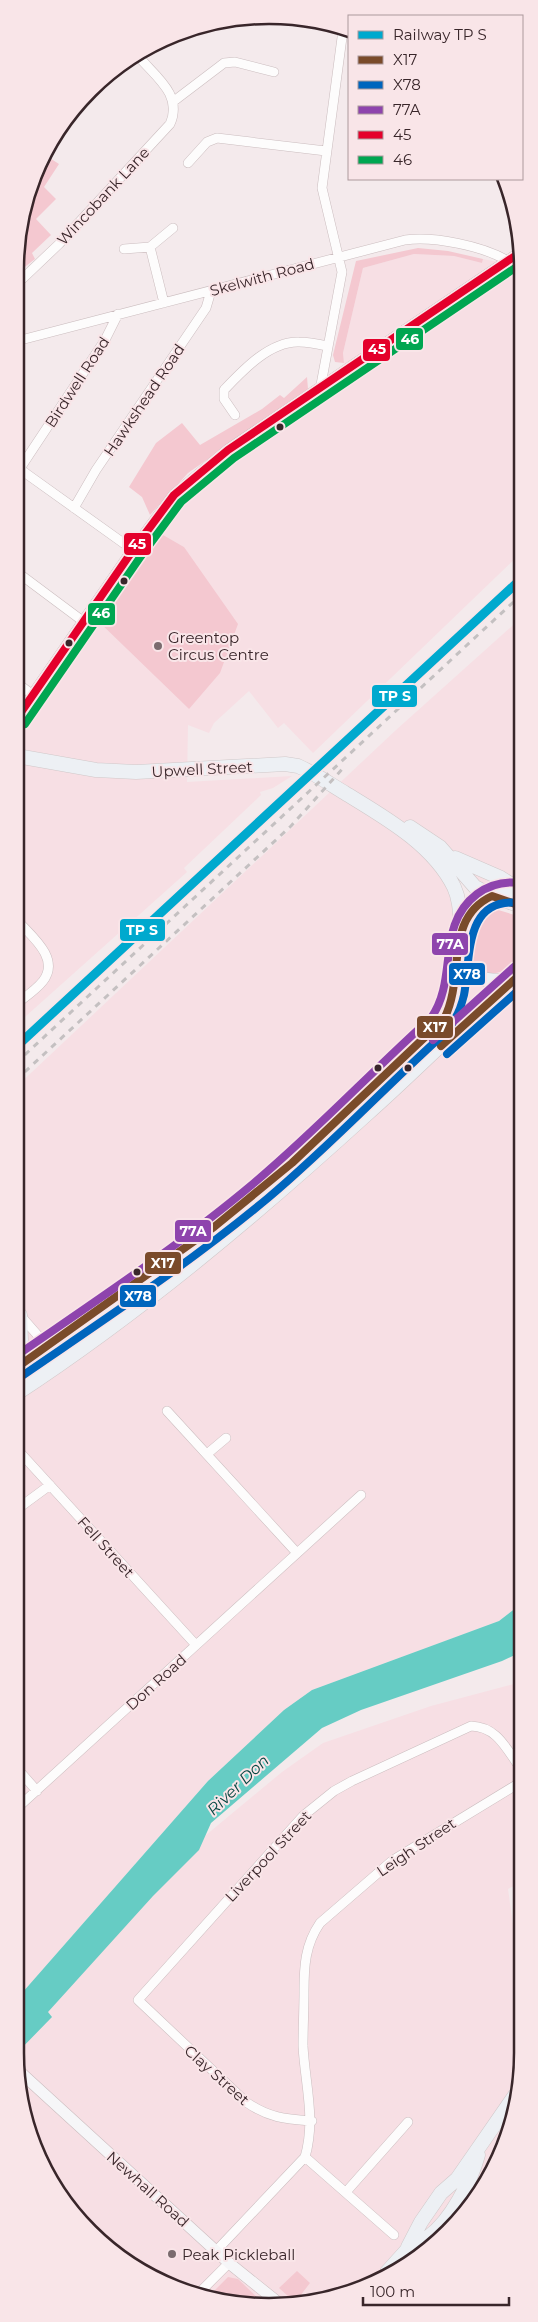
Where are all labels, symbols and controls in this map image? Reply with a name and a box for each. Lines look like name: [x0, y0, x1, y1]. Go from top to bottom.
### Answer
legend: [348, 15, 523, 180]
text: Railway TP S: [393, 25, 487, 44]
text: X17: [393, 50, 417, 69]
text: X78: [393, 75, 421, 94]
text: 77A: [393, 100, 421, 119]
text: 45: [393, 125, 411, 144]
street label: Wincobank Lane: [53, 143, 153, 249]
text: 46: [393, 150, 412, 169]
street label: Skelwith Road: [208, 254, 316, 300]
line badge: 46: [395, 327, 424, 351]
text: 46: [401, 330, 419, 348]
street label: Birdwell Road: [41, 333, 113, 431]
line badge: 45: [362, 338, 391, 362]
street label: Hawkshead Road: [99, 340, 189, 460]
text: 45: [368, 340, 386, 358]
unlabelled marker: [275, 422, 285, 432]
line badge: 45: [123, 532, 152, 556]
text: 45: [128, 535, 146, 553]
unlabelled marker: [119, 576, 129, 586]
line badge: 46: [87, 602, 116, 626]
text: 46: [92, 604, 110, 622]
place label: Greentop Circus Centre: [168, 628, 269, 664]
unlabelled marker: [64, 638, 74, 648]
marker: Greentop Circus Centre: [152, 640, 164, 652]
line badge: TP S: [371, 684, 418, 708]
text: TP S: [379, 687, 411, 705]
street label: Upwell Street: [151, 757, 253, 781]
line badge: TP S: [119, 918, 166, 942]
text: TP S: [126, 921, 158, 939]
line badge: 77A: [431, 932, 469, 956]
text: 77A: [436, 935, 464, 953]
line badge: X78: [448, 962, 486, 986]
text: X78: [453, 965, 481, 983]
line badge: X17: [416, 1015, 454, 1039]
text: X17: [423, 1018, 447, 1036]
unlabelled marker: [373, 1063, 383, 1073]
unlabelled marker: [403, 1063, 413, 1073]
line badge: 77A: [174, 1219, 212, 1243]
text: 77A: [179, 1222, 207, 1240]
line badge: X17: [144, 1251, 182, 1275]
text: X17: [151, 1254, 175, 1272]
unlabelled marker: [132, 1267, 142, 1277]
line badge: X78: [119, 1284, 157, 1308]
text: X78: [124, 1287, 152, 1305]
street label: Fell Street: [74, 1513, 138, 1581]
street label: Don Road: [122, 1650, 190, 1714]
water label: River Don: [203, 1751, 273, 1819]
street label: Liverpool Street: [221, 1806, 315, 1906]
street label: Leigh Street: [373, 1814, 459, 1880]
street label: Clay Street: [181, 2041, 253, 2109]
street label: Newhall Road: [103, 2147, 193, 2231]
place label: Peak Pickleball: [182, 2245, 295, 2264]
marker: Peak Pickleball: [166, 2248, 178, 2260]
scale bar: [363, 2274, 509, 2306]
text: 100 m: [370, 2282, 415, 2301]

